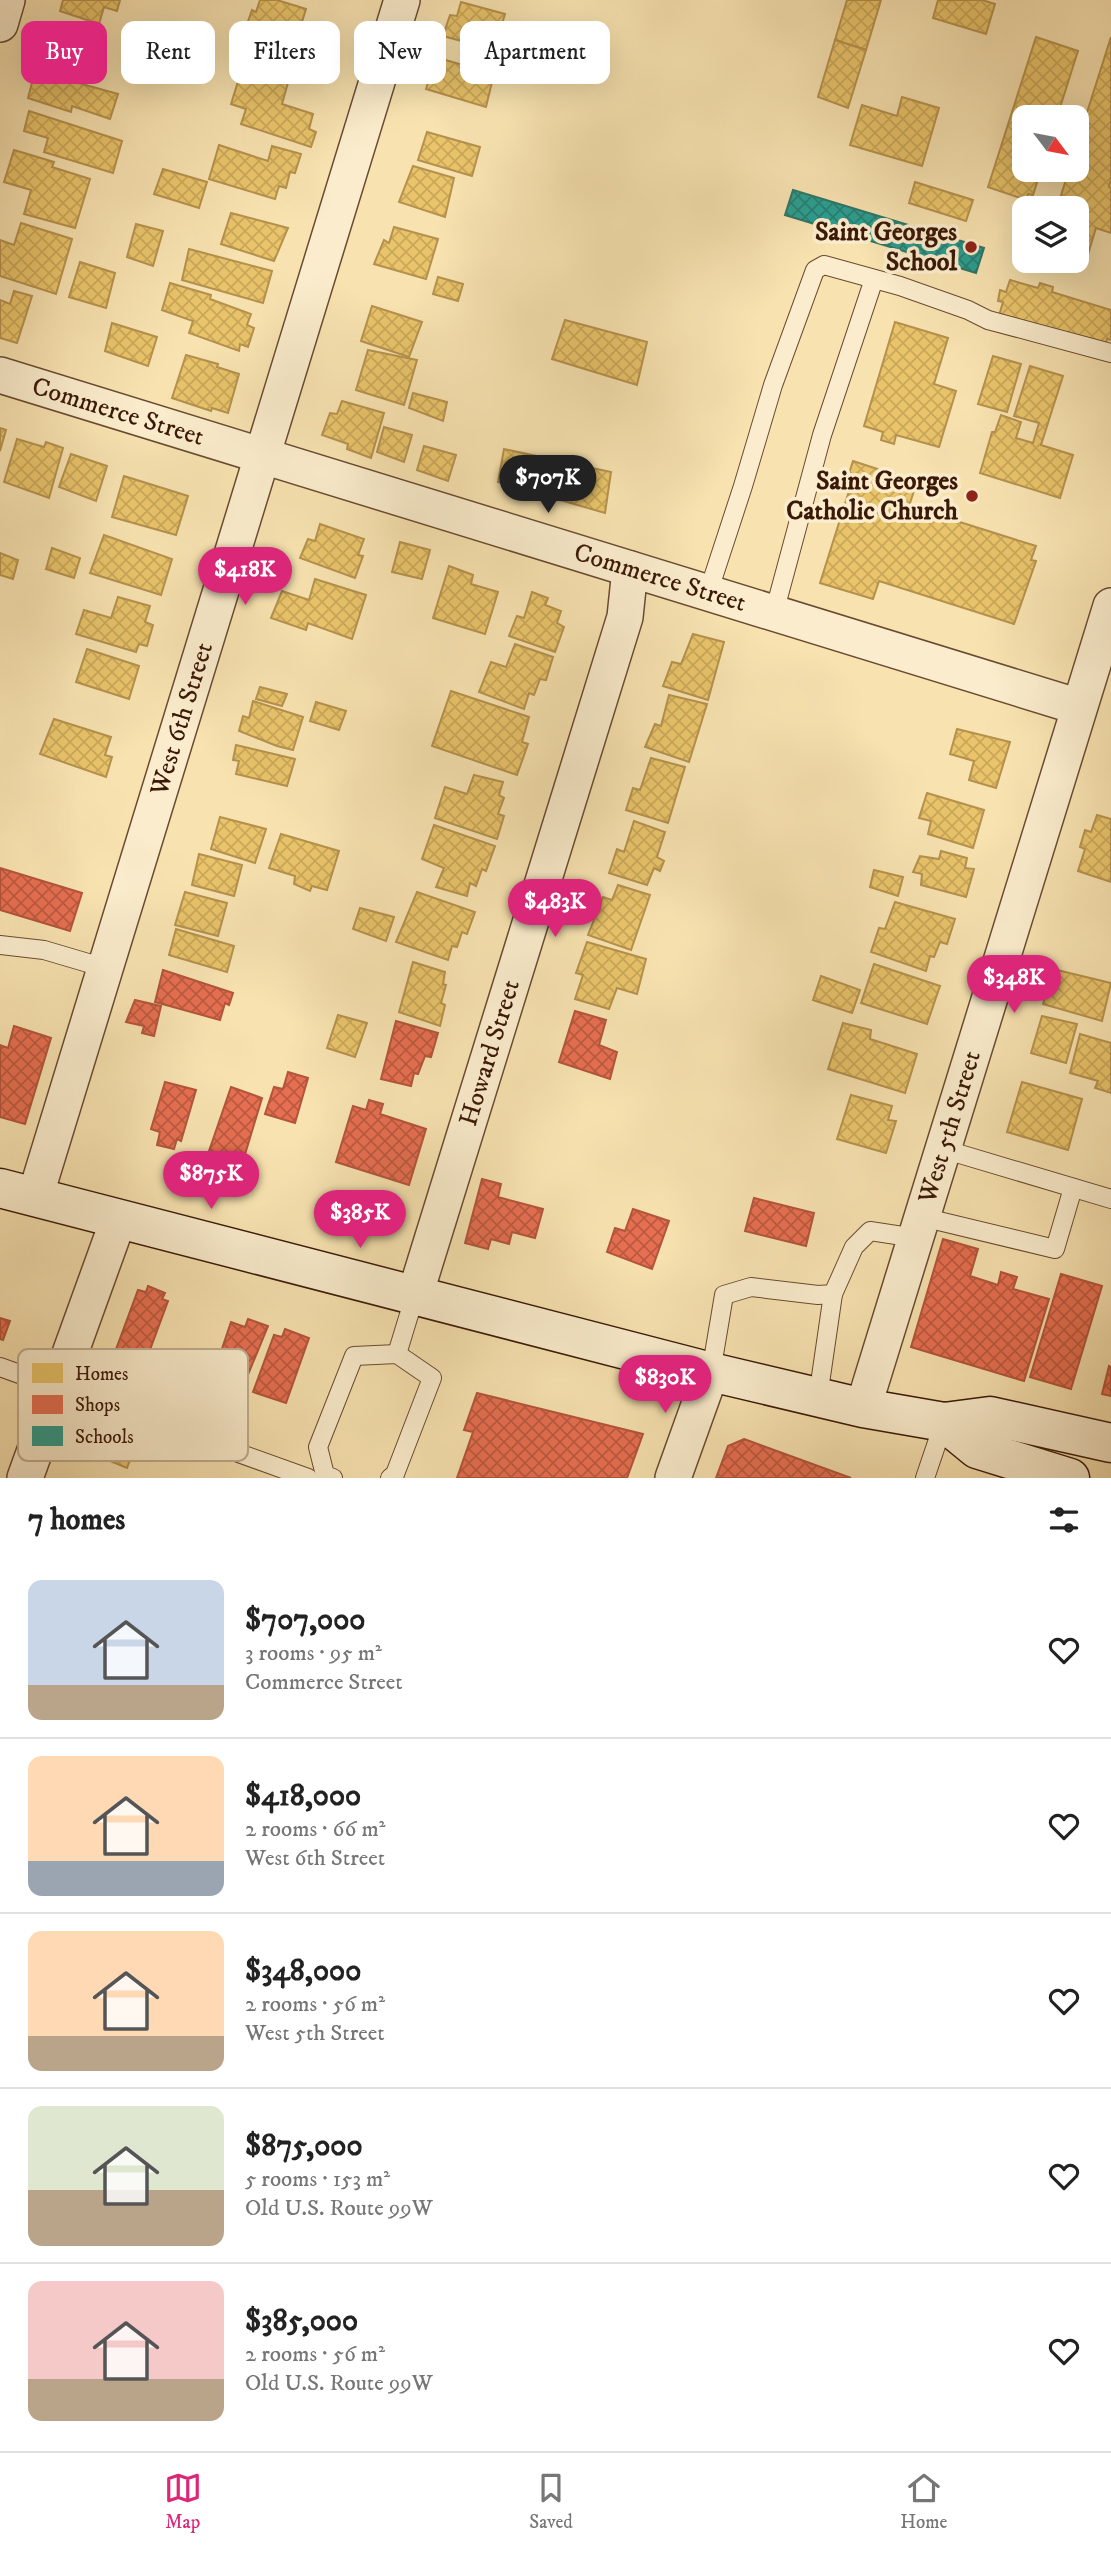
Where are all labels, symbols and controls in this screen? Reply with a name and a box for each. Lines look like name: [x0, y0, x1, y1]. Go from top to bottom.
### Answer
chip: Buy: [21, 21, 107, 84]
chip: Rent: [121, 21, 215, 84]
chip: Filters: [229, 21, 340, 84]
chip: New: [354, 21, 446, 84]
chip: Apartment: [460, 21, 610, 84]
north arrow: [1012, 105, 1088, 182]
map controls: [1012, 105, 1089, 273]
button: layers: [1012, 196, 1089, 273]
place label: Saint Georges School: [815, 216, 958, 279]
marker: Saint Georges School: [963, 239, 979, 255]
street label: Commerce Street: [28, 370, 208, 454]
pin: $707K: [499, 456, 597, 515]
text: $707K: [515, 463, 581, 492]
place label: Saint Georges Catholic Church: [786, 465, 958, 528]
marker: Saint Georges Catholic Church: [964, 488, 980, 504]
street label: Commerce Street: [570, 536, 750, 620]
pin: $418K: [196, 548, 294, 607]
text: $418K: [214, 555, 276, 584]
street label: West 6th Street: [143, 638, 221, 801]
pin: $483K: [506, 880, 604, 939]
text: $483K: [524, 887, 586, 916]
pin: $348K: [965, 956, 1063, 1015]
text: $348K: [983, 963, 1045, 992]
street label: Howard Street: [452, 976, 528, 1130]
street label: West 5th Street: [911, 1047, 989, 1208]
pin: $875K: [162, 1152, 260, 1211]
text: $875K: [179, 1159, 243, 1188]
pin: $385K: [311, 1190, 409, 1250]
text: $385K: [330, 1198, 390, 1227]
legend: [18, 1349, 248, 1461]
pin: $830K: [616, 1356, 714, 1415]
text: Homes: [75, 1363, 128, 1386]
text: $830K: [634, 1363, 696, 1392]
text: Shops: [75, 1394, 120, 1417]
text: Schools: [75, 1426, 134, 1449]
icon: filters: [1045, 1501, 1083, 1539]
text: 7 homes: [28, 1502, 125, 1539]
text: $707,000: [245, 1602, 365, 1639]
icon: home: [84, 1608, 168, 1692]
icon: heart: [1045, 1631, 1083, 1669]
text: 3 rooms · 95 m²: [245, 1639, 382, 1668]
text: Commerce Street: [245, 1668, 403, 1697]
text: $418,000: [245, 1778, 361, 1815]
icon: home: [84, 1784, 168, 1868]
icon: heart: [1045, 1807, 1083, 1845]
text: 2 rooms · 66 m²: [245, 1815, 385, 1844]
text: West 6th Street: [245, 1844, 385, 1873]
text: $348,000: [245, 1953, 361, 1990]
icon: home: [84, 1959, 168, 2043]
icon: heart: [1045, 1982, 1083, 2020]
text: 2 rooms · 56 m²: [245, 1990, 385, 2019]
text: West 5th Street: [245, 2019, 385, 2048]
text: $875,000: [245, 2128, 363, 2165]
icon: home: [84, 2134, 168, 2218]
icon: heart: [1045, 2157, 1083, 2195]
text: 5 rooms · 153 m²: [245, 2165, 390, 2194]
text: Old U.S. Route 99W: [245, 2194, 433, 2223]
text: $385,000: [245, 2303, 358, 2340]
icon: home: [84, 2309, 168, 2393]
icon: heart: [1045, 2332, 1083, 2370]
text: 2 rooms · 56 m²: [245, 2340, 385, 2369]
text: Old U.S. Route 99W: [245, 2369, 433, 2398]
tab: Map: [164, 2469, 202, 2534]
tab: Saved: [529, 2469, 573, 2534]
tab: Home: [900, 2469, 947, 2534]

